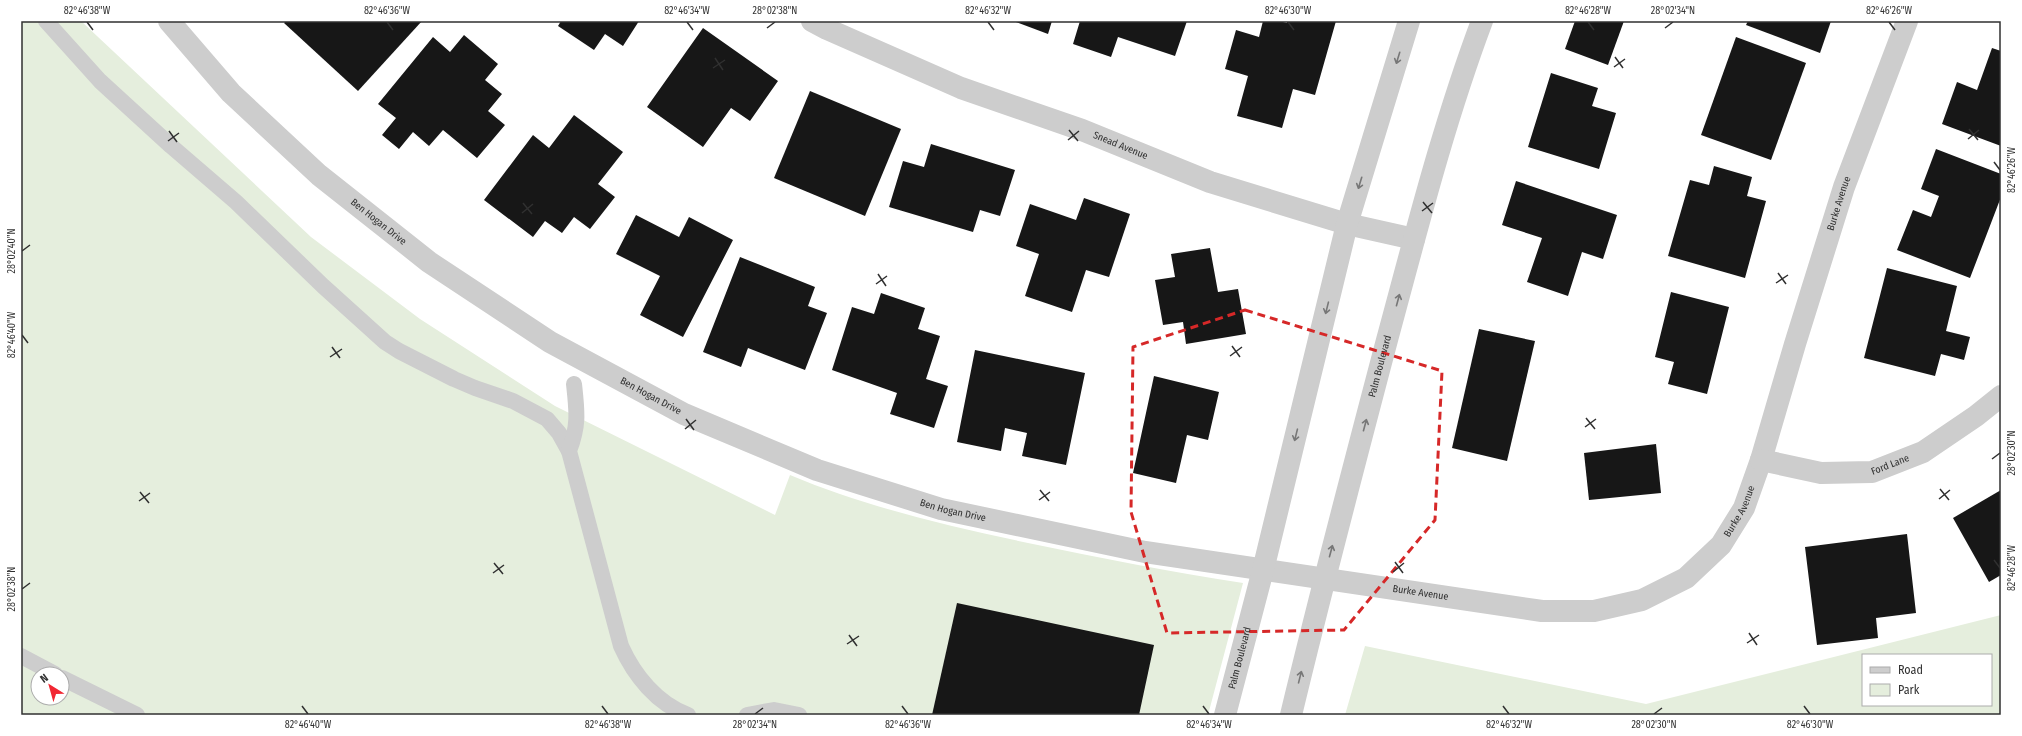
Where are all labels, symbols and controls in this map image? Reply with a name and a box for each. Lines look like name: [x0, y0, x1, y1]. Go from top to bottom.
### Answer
text: 82°46'38"W: [64, 5, 111, 17]
text: 82°46'36"W: [364, 5, 411, 17]
text: 82°46'34"W: [664, 5, 710, 17]
text: 28°02'38"N: [753, 5, 797, 17]
text: 82°46'32"W: [965, 5, 1011, 17]
text: 82°46'30"W: [1265, 5, 1312, 17]
text: 82°46'28"W: [1565, 5, 1612, 17]
text: 28°02'34"N: [1651, 5, 1695, 17]
text: 82°46'26"W: [1866, 5, 1913, 17]
one-way arrow: [1394, 52, 1401, 65]
street label: Snead Avenue: [1091, 129, 1150, 162]
text: 82°46'26"W: [2006, 146, 2018, 193]
street label: Burke Avenue: [1825, 175, 1853, 232]
one-way arrow: [1356, 176, 1363, 189]
street label: Ben Hogan Drive: [348, 196, 409, 248]
text: 28°02'40"N: [6, 228, 18, 274]
one-way arrow: [1395, 293, 1402, 306]
one-way arrow: [1322, 301, 1330, 314]
text: 82°46'40"W: [6, 311, 18, 358]
street label: Palm Boulevard: [1366, 334, 1394, 398]
street label: Ben Hogan Drive: [618, 375, 683, 417]
one-way arrow: [1362, 419, 1369, 432]
one-way arrow: [1292, 428, 1299, 441]
text: 28°02'30"N: [2006, 430, 2018, 476]
street label: Ford Lane: [1870, 452, 1911, 478]
street label: Burke Avenue: [1721, 484, 1757, 539]
street label: Ben Hogan Drive: [918, 497, 987, 524]
text: 82°46'28"W: [2006, 544, 2018, 591]
one-way arrow: [1328, 545, 1336, 558]
text: 28°02'38"N: [6, 567, 18, 611]
street label: Burke Avenue: [1392, 583, 1449, 603]
street label: Palm Boulevard: [1226, 626, 1254, 690]
legend: [1862, 654, 1992, 706]
text: Road: [1898, 663, 1923, 677]
north arrow: [30, 666, 70, 706]
text: N: [38, 671, 51, 686]
one-way arrow: [1297, 671, 1304, 684]
text: Park: [1898, 683, 1920, 697]
text: 82°46'40"W: [285, 719, 332, 731]
text: 82°46'38"W: [585, 719, 632, 731]
text: 28°02'34"N: [733, 719, 777, 731]
text: 82°46'36"W: [885, 719, 932, 731]
text: 82°46'34"W: [1186, 719, 1232, 731]
text: 82°46'32"W: [1486, 719, 1532, 731]
text: 28°02'30"N: [1631, 719, 1677, 731]
text: 82°46'30"W: [1787, 719, 1834, 731]

